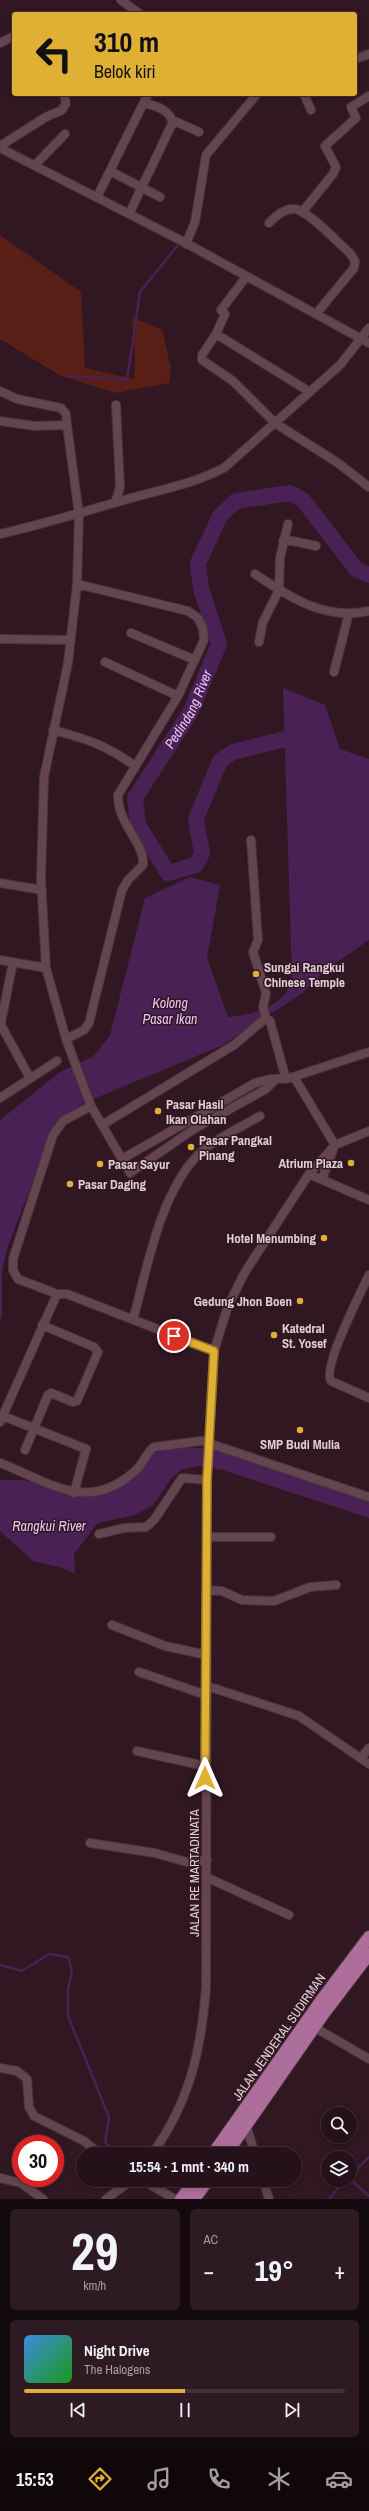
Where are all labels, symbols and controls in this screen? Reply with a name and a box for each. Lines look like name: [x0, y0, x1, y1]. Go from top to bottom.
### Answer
text: 310 m: [94, 23, 159, 61]
icon: left: [28, 28, 80, 80]
text: Belok kiri: [94, 59, 156, 84]
water label: Pedindang River: [160, 666, 216, 752]
place label: Sungai Rangkui Chinese Temple: [264, 959, 345, 991]
marker: Sungai Rangkui Chinese Temple: [251, 969, 261, 979]
water label: Kolong Pasar Ikan: [143, 994, 197, 1028]
place label: Pasar Hasil Ikan Olahan: [166, 1096, 226, 1128]
marker: Pasar Hasil Ikan Olahan: [153, 1106, 163, 1116]
place label: Pasar Pangkal Pinang: [199, 1132, 272, 1164]
marker: Pasar Pangkal Pinang: [186, 1142, 196, 1152]
place label: Atrium Plaza: [278, 1155, 343, 1172]
place label: Pasar Sayur: [108, 1156, 170, 1173]
marker: Atrium Plaza: [346, 1158, 356, 1168]
marker: Pasar Sayur: [95, 1159, 105, 1169]
place label: Pasar Daging: [78, 1176, 147, 1193]
marker: Pasar Daging: [65, 1179, 75, 1189]
place label: Hotel Menumbing: [227, 1230, 316, 1247]
marker: Hotel Menumbing: [319, 1233, 329, 1243]
place label: Gedung Jhon Boen: [194, 1293, 292, 1310]
marker: Gedung Jhon Boen: [295, 1296, 305, 1306]
pin: [157, 1319, 191, 1353]
place label: Katedral St. Yosef: [282, 1320, 327, 1352]
icon: arrive: [163, 1325, 185, 1347]
marker: Katedral St. Yosef: [269, 1330, 279, 1340]
marker: SMP Budi Mulia: [295, 1425, 305, 1435]
place label: SMP Budi Mulia: [260, 1436, 340, 1453]
water label: Rangkui River: [12, 1517, 87, 1535]
position arrow: [184, 1757, 226, 1799]
street label: JALAN RE MARTADINATA: [186, 1808, 203, 1937]
street label: JALAN JENDERAL SUDIRMAN: [229, 1970, 329, 2104]
map controls: [321, 2107, 357, 2187]
button: search: [321, 2107, 357, 2143]
speed limit sign: 30: [12, 2135, 64, 2187]
button: layers: [321, 2151, 357, 2187]
text: 15:54 · 1 mnt · 340 m: [129, 2156, 249, 2177]
text: 29: [71, 2216, 118, 2286]
text: AC: [204, 2231, 218, 2248]
text: 19°: [255, 2250, 294, 2290]
text: −: [204, 2256, 214, 2286]
text: +: [334, 2256, 345, 2286]
text: km/h: [83, 2277, 106, 2294]
text: Night Drive: [84, 2340, 150, 2361]
text: The Halogens: [84, 2361, 150, 2378]
icon: previous: [67, 2399, 89, 2421]
icon: pause: [174, 2399, 196, 2421]
icon: next: [281, 2399, 303, 2421]
icon: directions: [86, 2465, 114, 2493]
icon: music: [145, 2465, 173, 2493]
icon: phone: [205, 2465, 233, 2493]
icon: climate: [265, 2465, 293, 2493]
icon: car: [325, 2465, 353, 2493]
text: 15:53: [16, 2467, 54, 2492]

